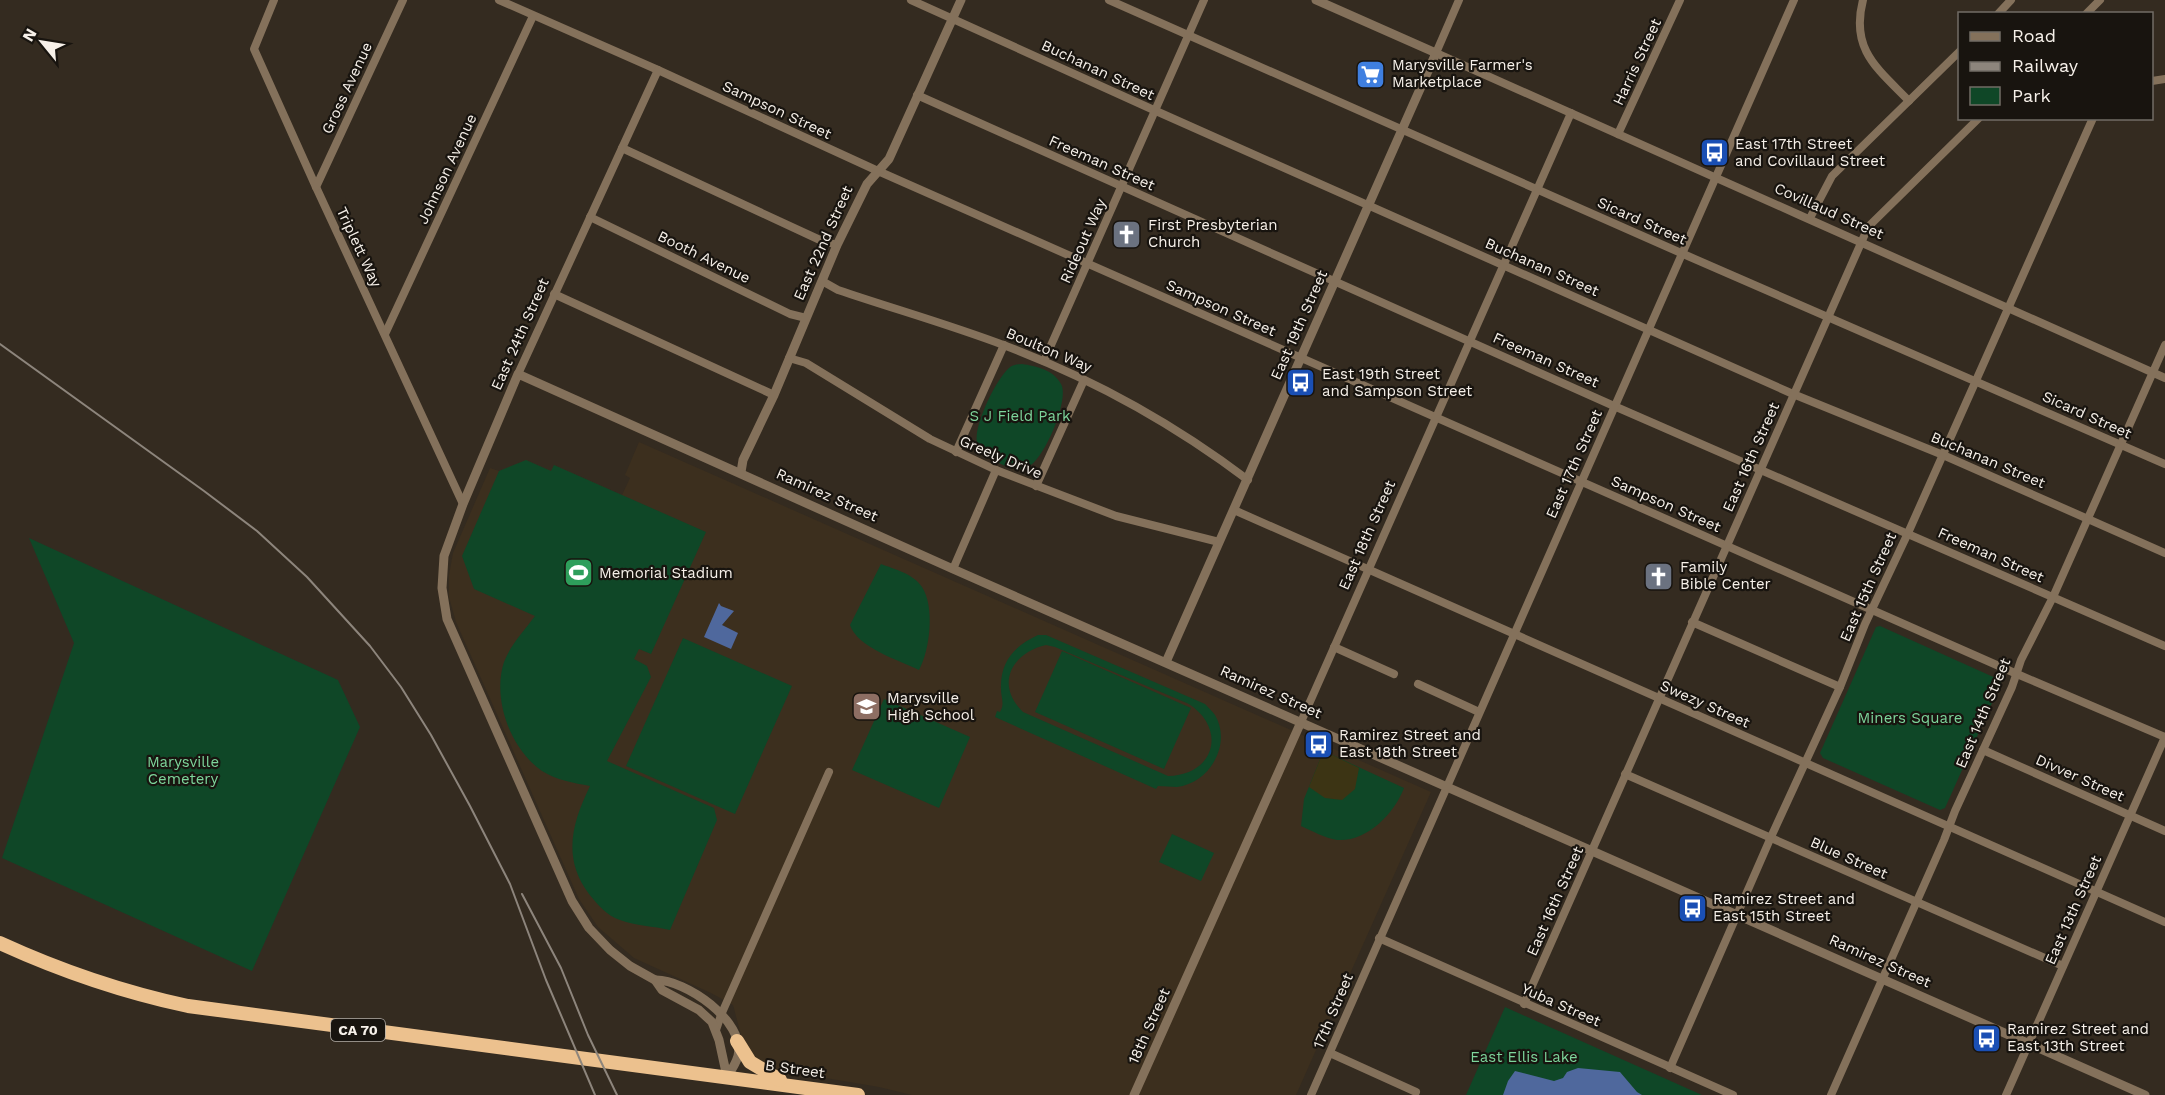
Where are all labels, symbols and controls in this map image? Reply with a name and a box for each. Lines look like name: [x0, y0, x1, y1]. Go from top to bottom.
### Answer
north arrow: [12, 12, 72, 72]
legend: [1958, 12, 2153, 120]
street label: Harris Street: [1609, 15, 1665, 108]
text: N: [18, 25, 41, 45]
text: Road: [2012, 25, 2056, 46]
street label: Buchanan Street: [1039, 36, 1158, 104]
street label: Gross Avenue: [318, 39, 376, 137]
text: Railway: [2012, 55, 2079, 76]
place label: Marysville Farmer's Marketplace: [1392, 56, 1533, 91]
supermarket icon: Marysville Farmer's Marketplace: [1355, 58, 1387, 90]
street label: Sampson Street: [720, 77, 835, 143]
text: Park: [2012, 85, 2051, 106]
street label: Johnson Avenue: [414, 111, 480, 227]
street label: Freeman Street: [1046, 132, 1158, 195]
place label: East 17th Street and Covillaud Street: [1735, 135, 1886, 170]
bus stop icon: East 17th Street and Covillaud Street: [1698, 137, 1730, 169]
street label: Covillaud Street: [1772, 179, 1887, 243]
street label: East 22nd Street: [790, 182, 857, 303]
street label: Sicard Street: [1594, 193, 1690, 249]
street label: Rideout Way: [1056, 196, 1110, 286]
street label: Triplett Way: [333, 204, 386, 290]
place label: First Presbyterian Church: [1148, 216, 1278, 251]
church icon: First Presbyterian Church: [1111, 218, 1143, 250]
street label: Booth Avenue: [655, 227, 753, 287]
street label: Buchanan Street: [1482, 234, 1602, 300]
street label: East 19th Street: [1267, 267, 1332, 383]
street label: East 24th Street: [487, 275, 553, 393]
street label: Sampson Street: [1163, 276, 1279, 341]
street label: Boulton Way: [1003, 324, 1095, 376]
street label: Freeman Street: [1490, 329, 1602, 392]
place label: East 19th Street and Sampson Street: [1322, 365, 1473, 400]
bus stop icon: East 19th Street and Sampson Street: [1285, 367, 1317, 399]
street label: Sicard Street: [2039, 387, 2135, 443]
street label: East 16th Street: [1719, 399, 1783, 515]
street label: East 17th Street: [1542, 406, 1606, 521]
park label: S J Field Park: [969, 407, 1071, 425]
street label: Buchanan Street: [1928, 428, 2049, 493]
street label: Greely Drive: [957, 432, 1045, 482]
street label: Ramirez Street: [773, 464, 881, 526]
street label: Sampson Street: [1608, 472, 1724, 537]
street label: East 18th Street: [1335, 477, 1400, 593]
street label: Freeman Street: [1935, 524, 2047, 587]
street label: East 15th Street: [1836, 529, 1900, 644]
sports icon: Memorial Stadium: [562, 557, 594, 589]
place label: Family Bible Center: [1680, 558, 1771, 593]
church icon: Family Bible Center: [1643, 560, 1675, 592]
place label: Memorial Stadium: [599, 564, 733, 582]
street label: East 14th Street: [1952, 655, 2015, 771]
street label: Ramirez Street: [1217, 661, 1325, 723]
street label: Swezy Street: [1657, 676, 1753, 732]
place label: Marysville High School: [887, 689, 975, 724]
school or university icon: Marysville High School: [850, 691, 882, 723]
park label: Miners Square: [1858, 709, 1962, 727]
place label: Ramirez Street and East 18th Street: [1339, 726, 1481, 761]
bus stop icon: Ramirez Street and East 18th Street: [1302, 728, 1334, 760]
street label: Divver Street: [2033, 750, 2128, 806]
park label: Marysville Cemetery: [147, 753, 219, 788]
street label: Blue Street: [1808, 833, 1891, 883]
street label: East 16th Street: [1523, 843, 1587, 959]
street label: East 13th Street: [2041, 852, 2105, 967]
place label: Ramirez Street and East 15th Street: [1713, 890, 1855, 925]
bus stop icon: Ramirez Street and East 15th Street: [1676, 892, 1708, 924]
street label: Ramirez Street: [1826, 930, 1934, 992]
street label: 17th Street: [1309, 970, 1357, 1051]
street label: Yuba Street: [1519, 980, 1604, 1031]
street label: 18th Street: [1124, 985, 1174, 1067]
road number: CA 70: [331, 1019, 385, 1041]
place label: Ramirez Street and East 13th Street: [2007, 1020, 2149, 1055]
bus stop icon: Ramirez Street and East 13th Street: [1970, 1022, 2002, 1054]
park label: East Ellis Lake: [1470, 1048, 1578, 1066]
street label: B Street: [764, 1056, 827, 1082]

